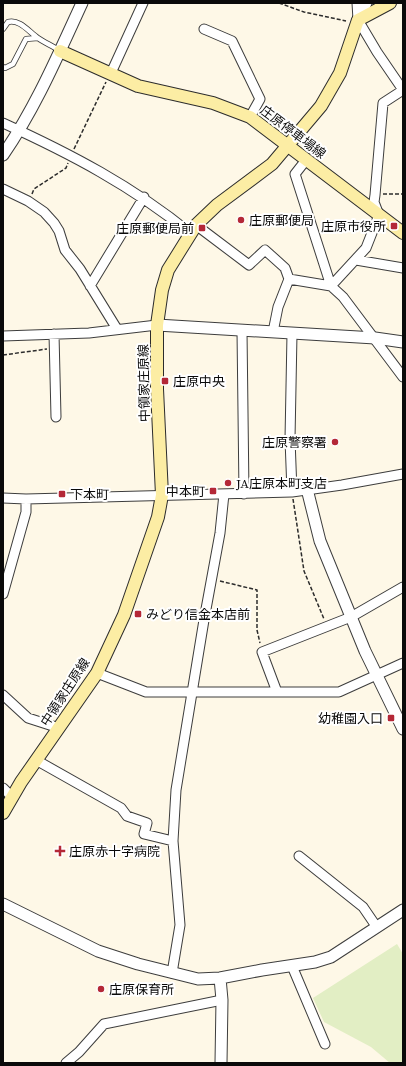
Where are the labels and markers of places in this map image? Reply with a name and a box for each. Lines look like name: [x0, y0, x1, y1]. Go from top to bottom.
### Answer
place label: 庄原郵便局: [249, 212, 314, 229]
marker: 庄原郵便局: [236, 215, 246, 225]
place label: 庄原市役所: [321, 218, 386, 235]
place label: 庄原郵便局前: [116, 220, 194, 237]
marker: 庄原市役所: [389, 221, 399, 231]
marker: 庄原郵便局前: [197, 223, 207, 233]
place label: 庄原中央: [173, 373, 225, 390]
marker: 庄原中央: [160, 376, 170, 386]
place label: 庄原警察署: [262, 434, 327, 451]
marker: 庄原警察署: [330, 437, 340, 447]
place label: JA庄原本町支店: [235, 475, 327, 492]
marker: JA庄原本町支店: [223, 478, 233, 488]
place label: 中本町: [166, 483, 205, 500]
place label: 下本町: [70, 486, 109, 503]
marker: 中本町: [208, 486, 218, 496]
marker: 下本町: [57, 489, 67, 499]
place label: みどり信金本店前: [146, 606, 250, 623]
marker: みどり信金本店前: [133, 609, 143, 619]
place label: 幼稚園入口: [318, 710, 383, 727]
marker: 幼稚園入口: [386, 713, 396, 723]
place label: 庄原赤十字病院: [69, 843, 160, 860]
marker: 庄原赤十字病院: [54, 845, 66, 857]
place label: 庄原保育所: [109, 981, 174, 998]
marker: 庄原保育所: [96, 984, 106, 994]

